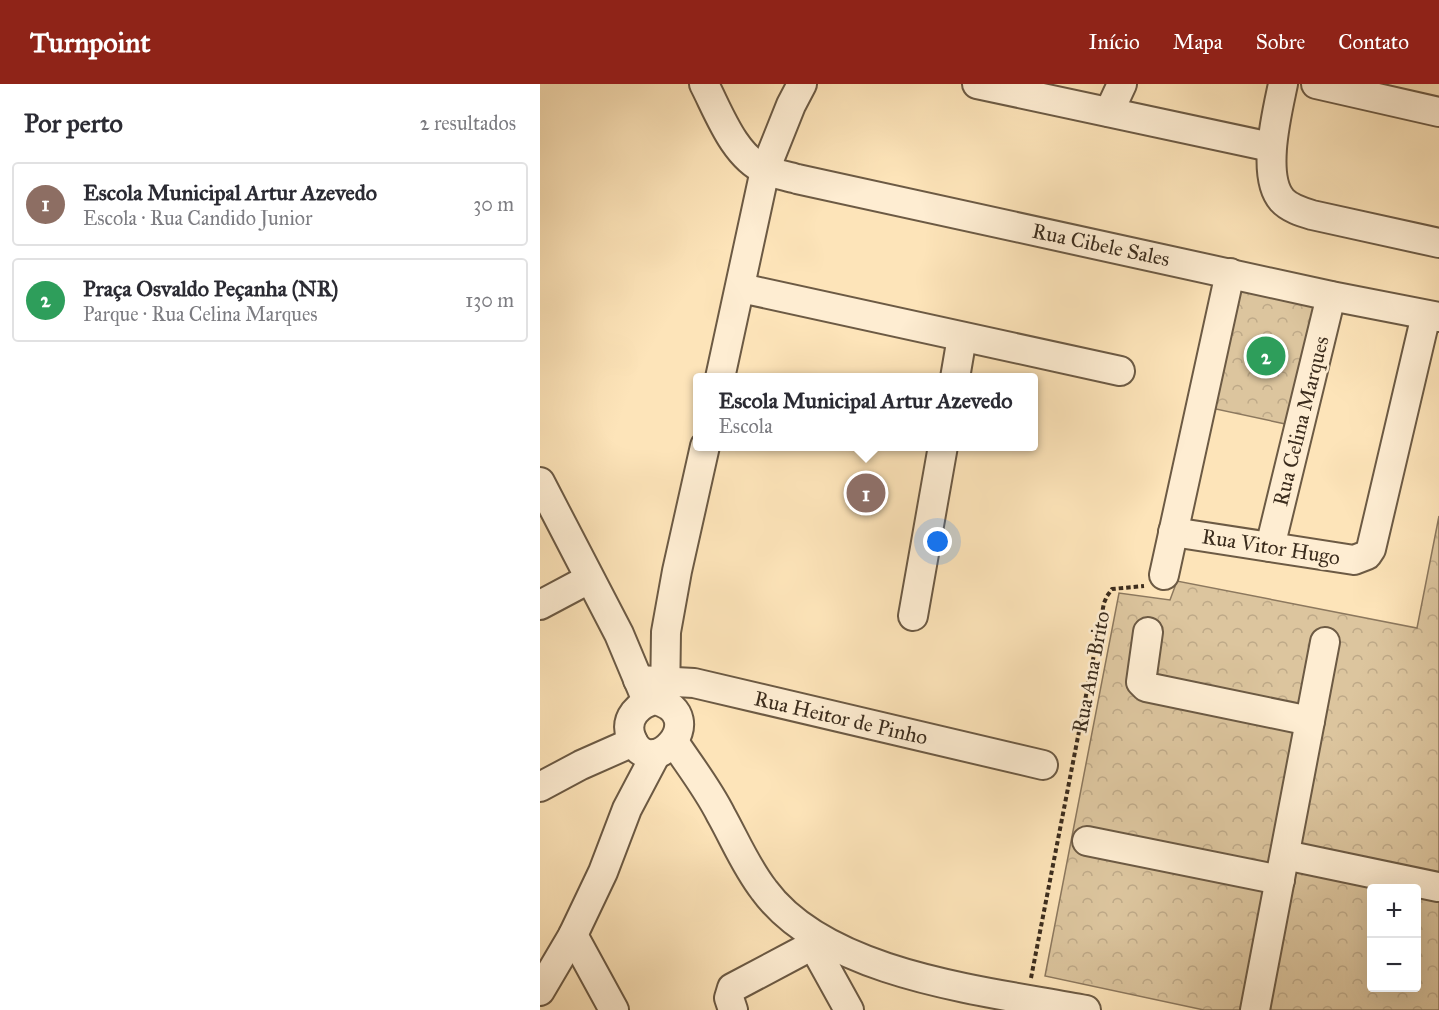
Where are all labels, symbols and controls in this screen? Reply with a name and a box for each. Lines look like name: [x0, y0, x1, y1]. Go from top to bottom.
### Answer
text: Turnpoint: [30, 25, 150, 60]
text: Início: [1089, 29, 1140, 55]
text: Mapa: [1173, 29, 1223, 55]
text: Sobre: [1256, 29, 1305, 55]
text: Contato: [1338, 29, 1409, 55]
text: Por perto: [24, 107, 123, 139]
text: 2 resultados: [420, 111, 516, 135]
text: Escola Municipal Artur Azevedo: [83, 179, 377, 206]
text: 1: [42, 192, 49, 216]
text: 30 m: [473, 192, 514, 216]
text: Escola · Rua Candido Junior: [83, 206, 312, 230]
street label: Rua Cibele Sales: [1030, 218, 1172, 272]
text: Praça Osvaldo Peçanha (NR): [83, 275, 338, 302]
text: 2: [41, 288, 50, 312]
text: 130 m: [465, 288, 514, 312]
text: Parque · Rua Celina Marques: [83, 302, 318, 326]
street label: Rua Celina Marques: [1267, 333, 1335, 509]
pin: 2: [1246, 334, 1286, 378]
popup: [693, 373, 1038, 451]
text: Escola Municipal Artur Azevedo: [719, 387, 1012, 414]
text: Escola: [719, 414, 773, 438]
pin: 1: [846, 470, 886, 516]
street label: Rua Vitor Hugo: [1200, 523, 1342, 571]
your location: [923, 527, 952, 556]
street label: Rua Ana Brito: [1066, 609, 1116, 735]
street label: Rua Heitor de Pinho: [752, 685, 931, 751]
map controls: [1367, 884, 1421, 992]
button: +: [1367, 884, 1421, 938]
button: −: [1367, 938, 1421, 992]

